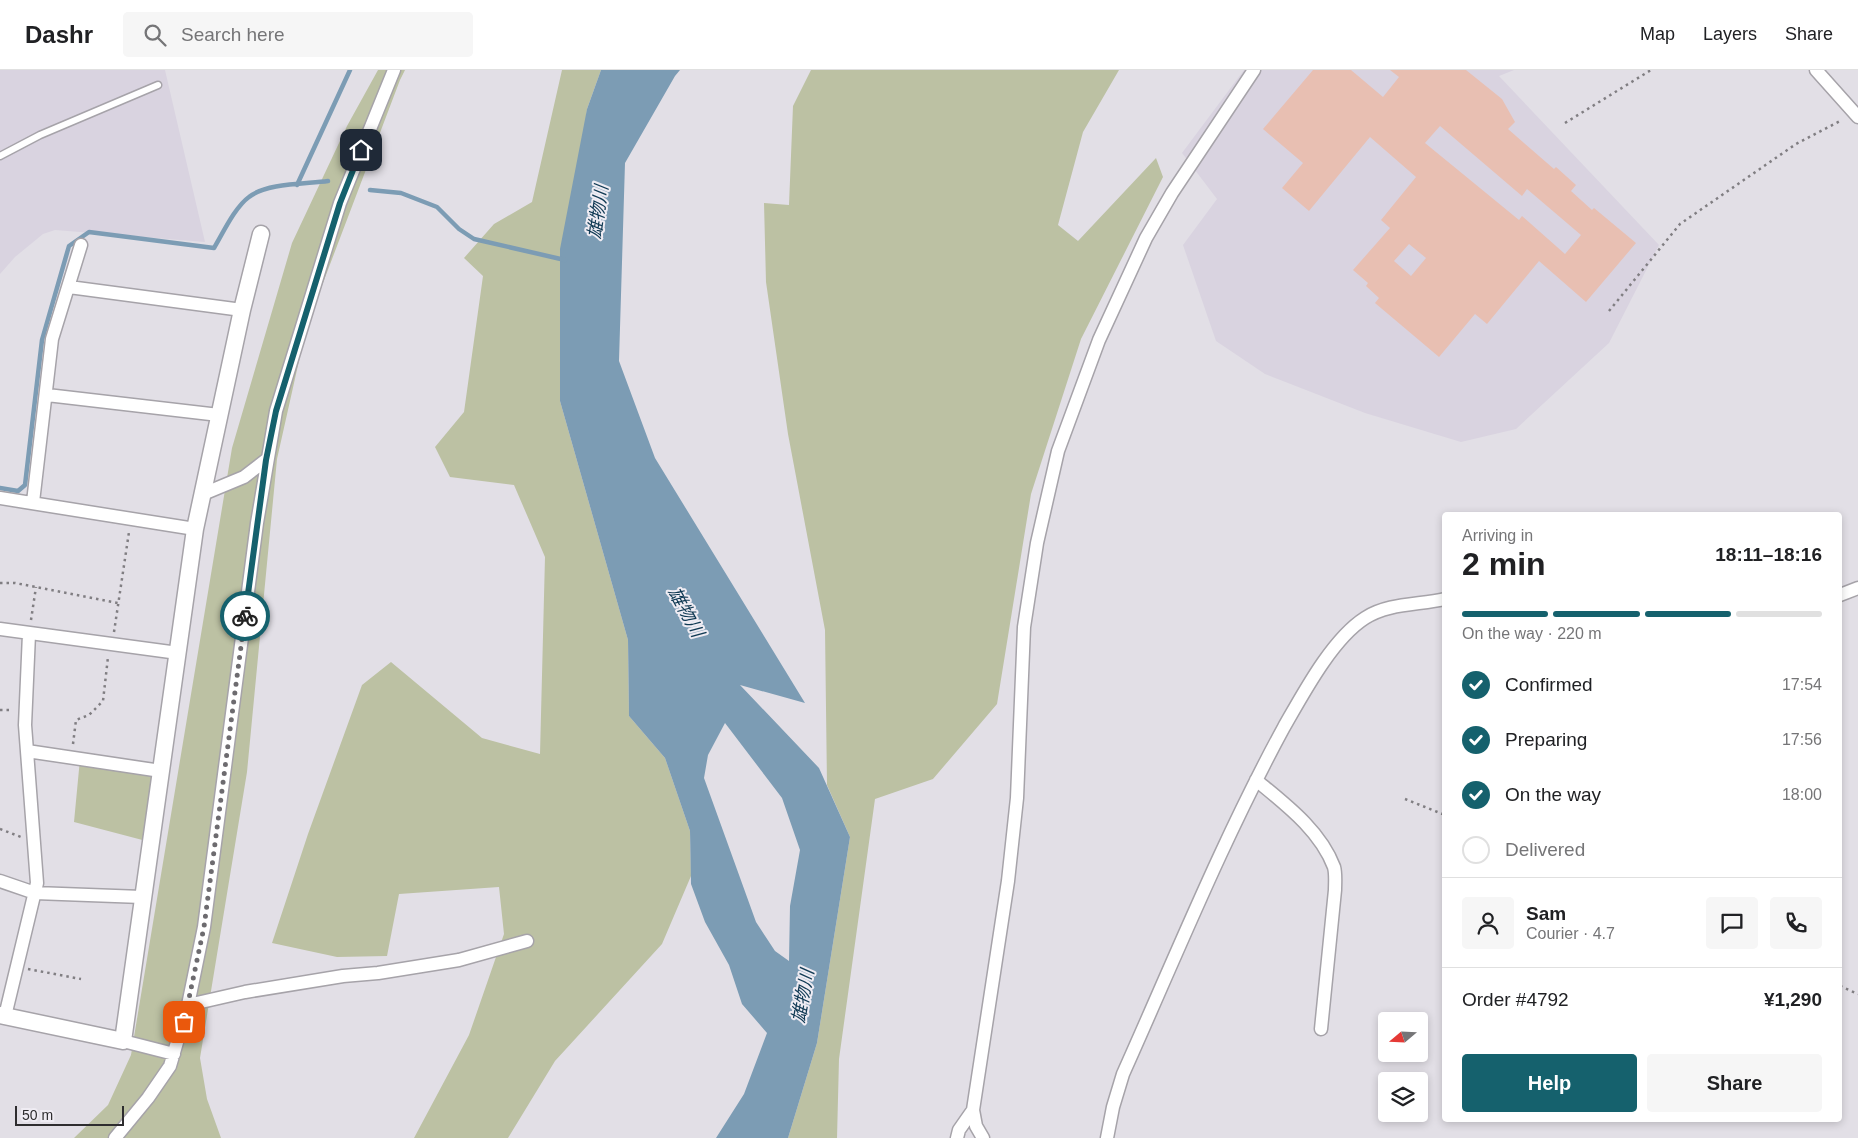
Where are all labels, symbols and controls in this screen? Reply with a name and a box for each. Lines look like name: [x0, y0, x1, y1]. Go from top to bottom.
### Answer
search box: [123, 12, 473, 57]
text: Dashr: [25, 21, 93, 48]
icon: search: [141, 21, 169, 49]
text: Search here: [181, 24, 285, 45]
text: Map: [1640, 24, 1675, 44]
text: Layers: [1703, 24, 1757, 44]
text: Share: [1785, 24, 1833, 44]
pin: [340, 129, 382, 171]
icon: home: [347, 136, 375, 164]
water label: 雄物川: [584, 182, 612, 240]
text: Arriving in: [1462, 527, 1533, 544]
text: 18:11–18:16: [1715, 544, 1822, 565]
text: 2 min: [1462, 546, 1546, 582]
water label: 雄物川: [664, 584, 709, 642]
courier: [220, 591, 270, 641]
icon: bike: [231, 602, 259, 630]
text: On the way · 220 m: [1462, 625, 1602, 642]
icon: check: [1462, 671, 1490, 699]
text: Confirmed: [1505, 674, 1593, 695]
text: 17:54: [1782, 676, 1822, 693]
icon: check: [1462, 726, 1490, 754]
text: Preparing: [1505, 729, 1587, 750]
text: 17:56: [1782, 731, 1822, 748]
icon: check: [1462, 781, 1490, 809]
text: On the way: [1505, 784, 1601, 805]
text: 18:00: [1782, 786, 1822, 803]
text: Delivered: [1505, 839, 1585, 860]
button: person: [1462, 897, 1514, 949]
button: chat: [1706, 897, 1758, 949]
button: phone: [1770, 897, 1822, 949]
text: Sam: [1526, 903, 1566, 924]
text: Courier · 4.7: [1526, 925, 1615, 942]
water label: 雄物川: [788, 966, 818, 1024]
text: Order #4792: [1462, 989, 1569, 1010]
text: ¥1,290: [1764, 989, 1822, 1010]
pin: [163, 1001, 205, 1043]
icon: bag: [170, 1008, 198, 1036]
north arrow: [1378, 1012, 1428, 1062]
map controls: [1378, 1012, 1428, 1122]
button: Help: [1462, 1054, 1637, 1112]
button: Share: [1647, 1054, 1822, 1112]
button: layers: [1378, 1072, 1428, 1122]
scale bar: [15, 1103, 124, 1126]
text: 50 m: [22, 1107, 53, 1123]

